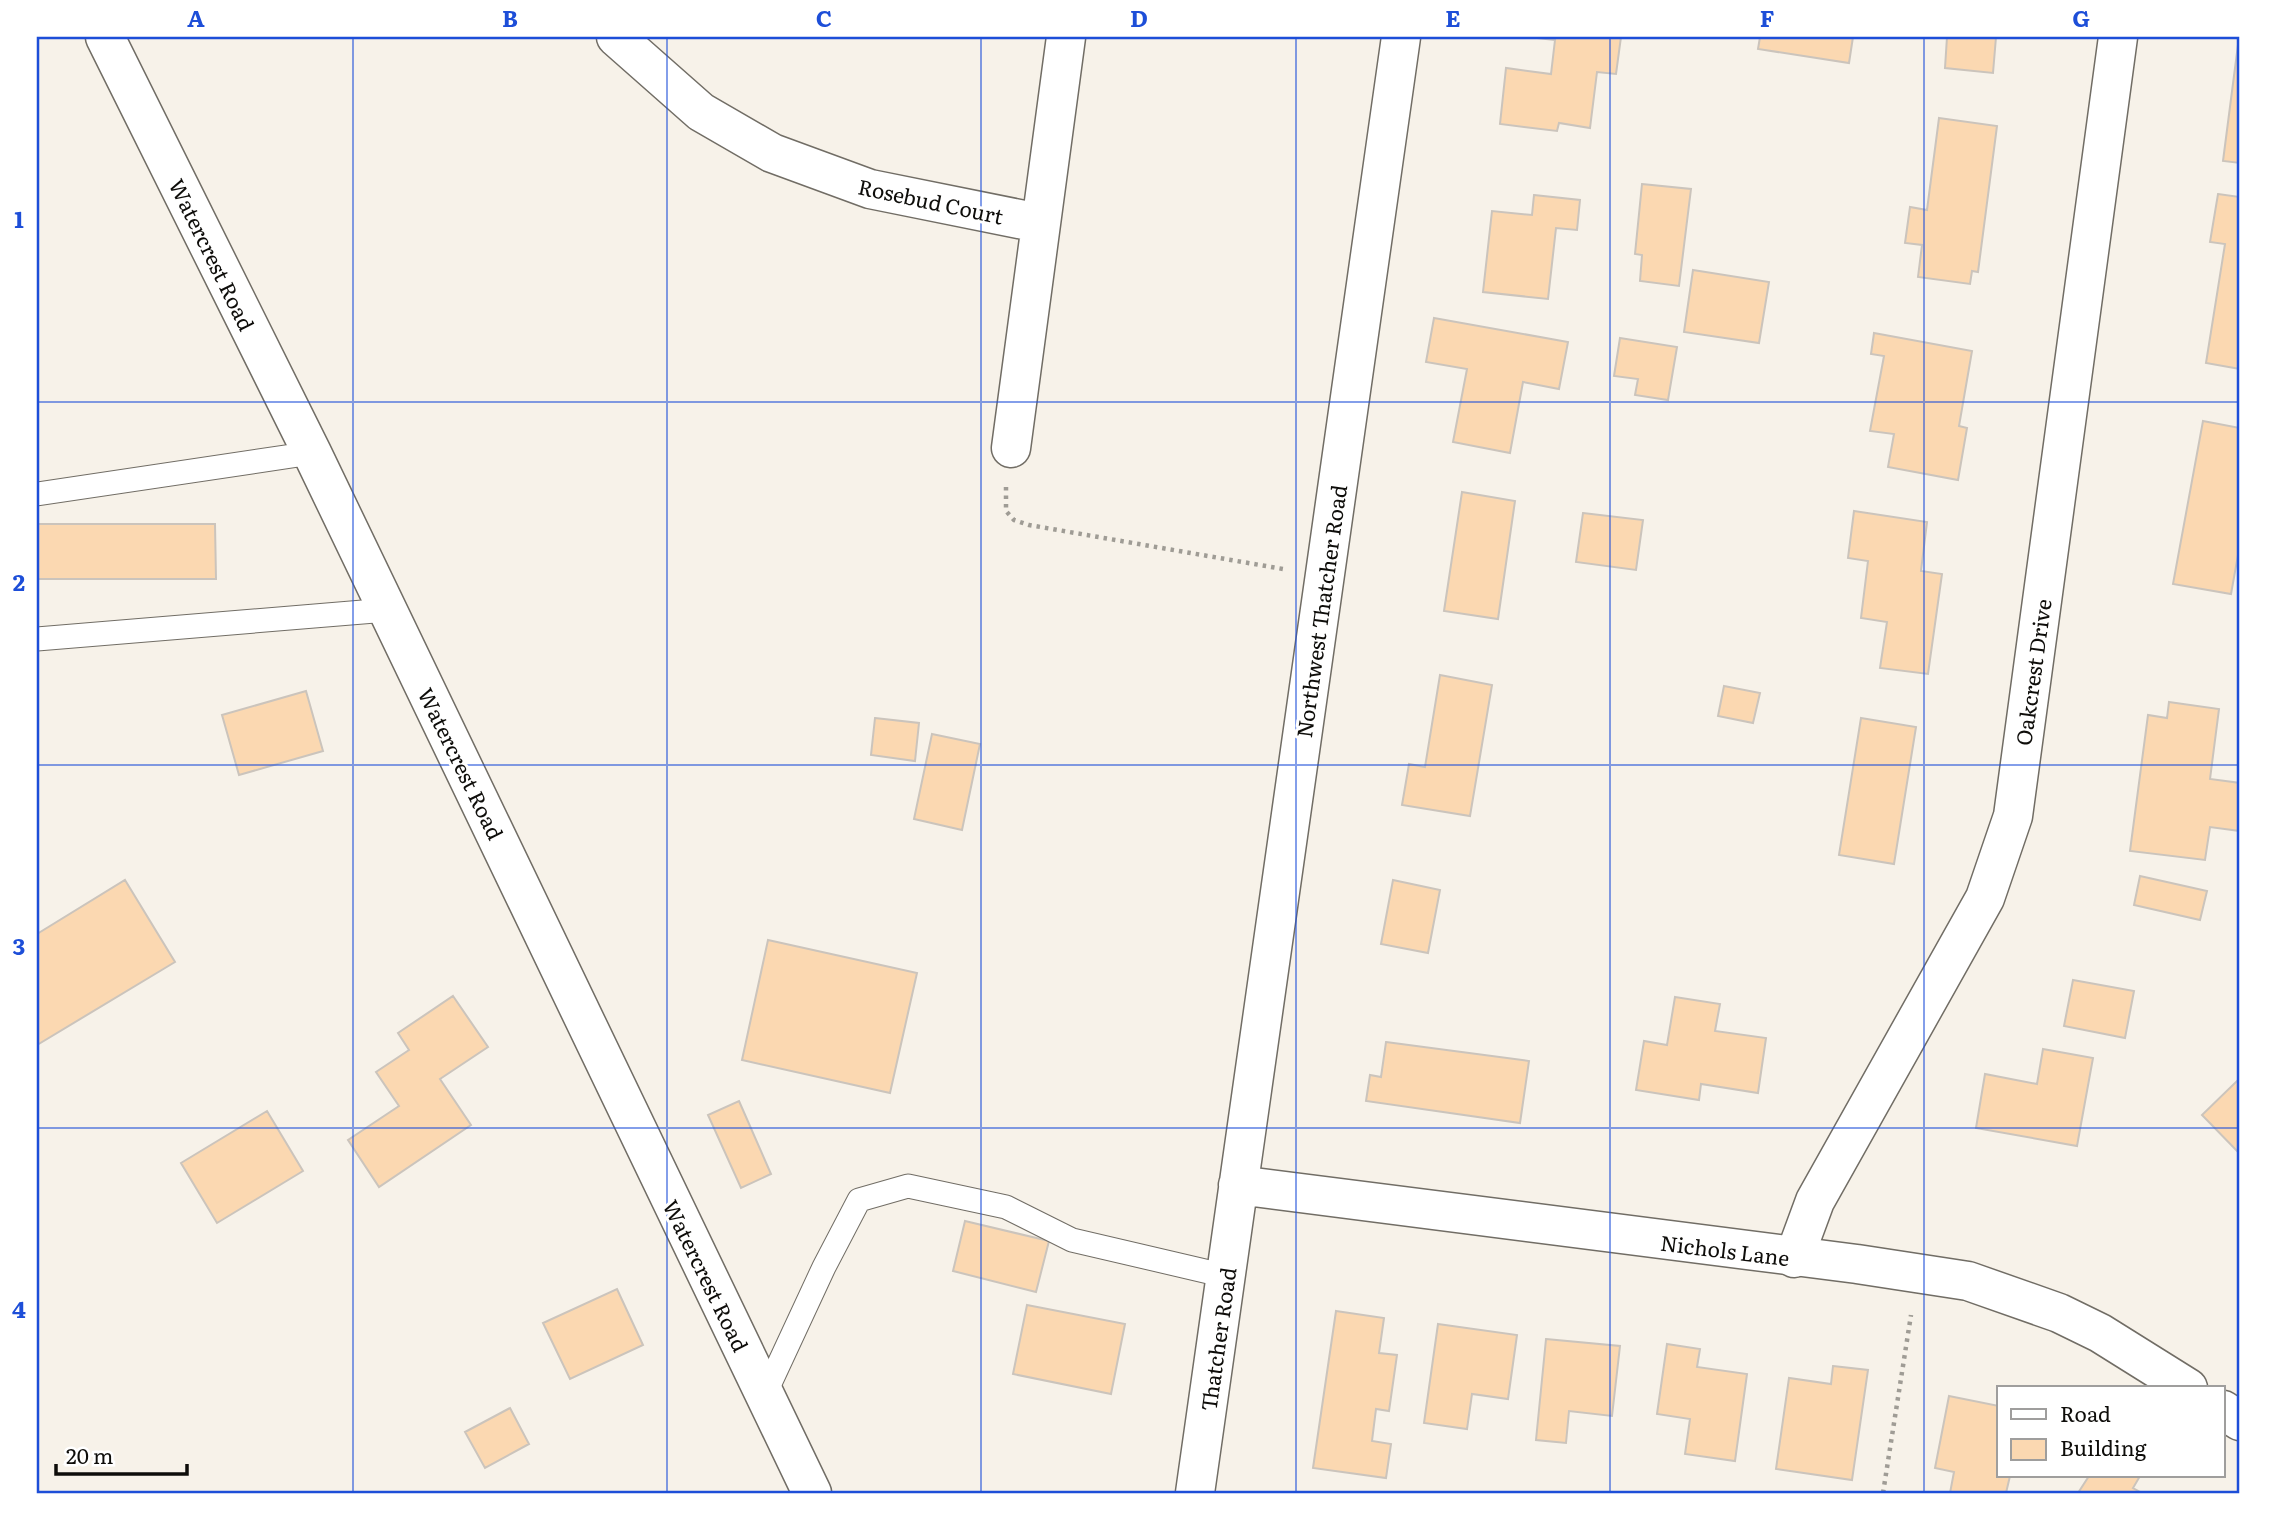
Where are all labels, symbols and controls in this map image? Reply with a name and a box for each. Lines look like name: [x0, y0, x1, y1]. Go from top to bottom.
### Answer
text: A: [187, 0, 205, 34]
text: B: [502, 0, 518, 34]
text: C: [816, 0, 832, 34]
text: D: [1130, 0, 1148, 34]
text: E: [1445, 0, 1461, 34]
text: F: [1760, 0, 1775, 34]
text: G: [2072, 0, 2090, 34]
street label: Rosebud Court: [855, 169, 1007, 231]
street label: Watercrest Road: [163, 173, 263, 335]
text: 1: [14, 201, 24, 235]
street label: Northwest Thatcher Road: [1287, 482, 1353, 740]
text: 2: [13, 564, 25, 598]
street label: Oakcrest Drive: [2006, 597, 2058, 747]
street label: Watercrest Road: [412, 682, 512, 844]
text: 3: [13, 928, 25, 962]
street label: Watercrest Road: [657, 1194, 757, 1356]
street label: Nichols Lane: [1659, 1226, 1791, 1272]
street label: Thatcher Road: [1192, 1265, 1242, 1413]
text: 4: [12, 1291, 26, 1325]
legend: [1997, 1386, 2224, 1478]
text: Road: [2060, 1397, 2111, 1428]
text: Building: [2060, 1431, 2147, 1462]
scale bar: [56, 1432, 187, 1476]
text: 20 m: [66, 1439, 113, 1470]

